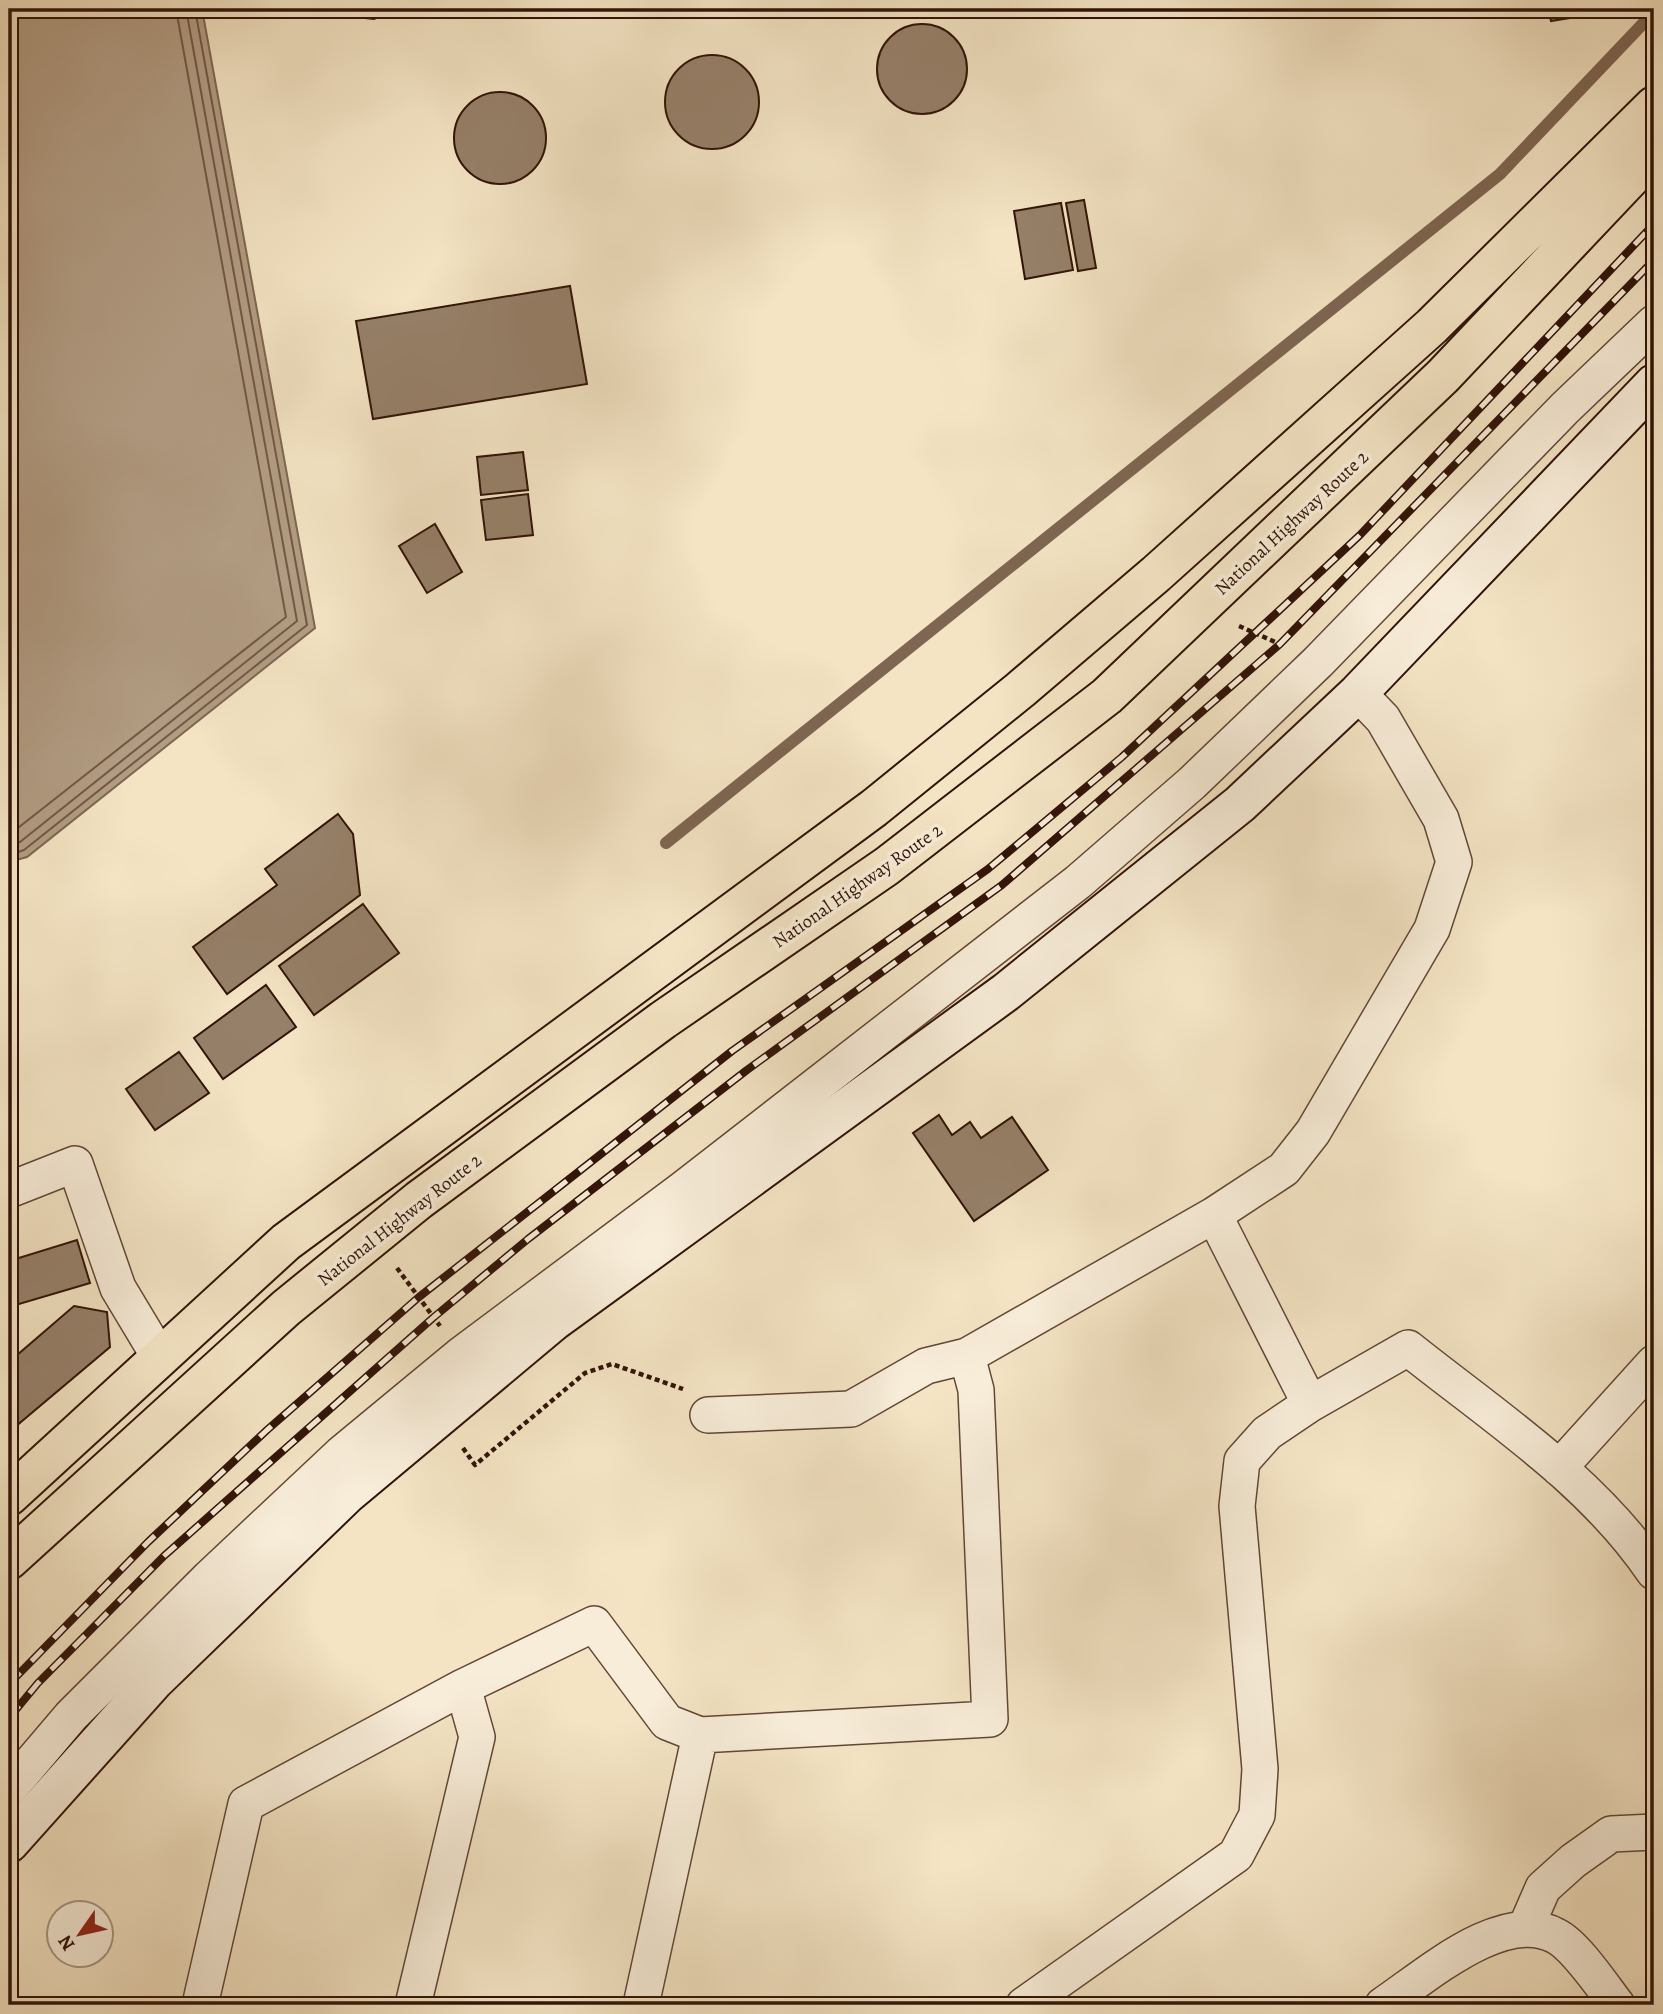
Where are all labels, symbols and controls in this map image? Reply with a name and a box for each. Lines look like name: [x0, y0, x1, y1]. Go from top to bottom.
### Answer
street label: National Highway Route 2: [1209, 444, 1374, 601]
street label: National Highway Route 2: [767, 817, 948, 954]
street label: National Highway Route 2: [312, 1147, 487, 1292]
north arrow: [46, 1898, 116, 1968]
text: N: [52, 1930, 81, 1956]

